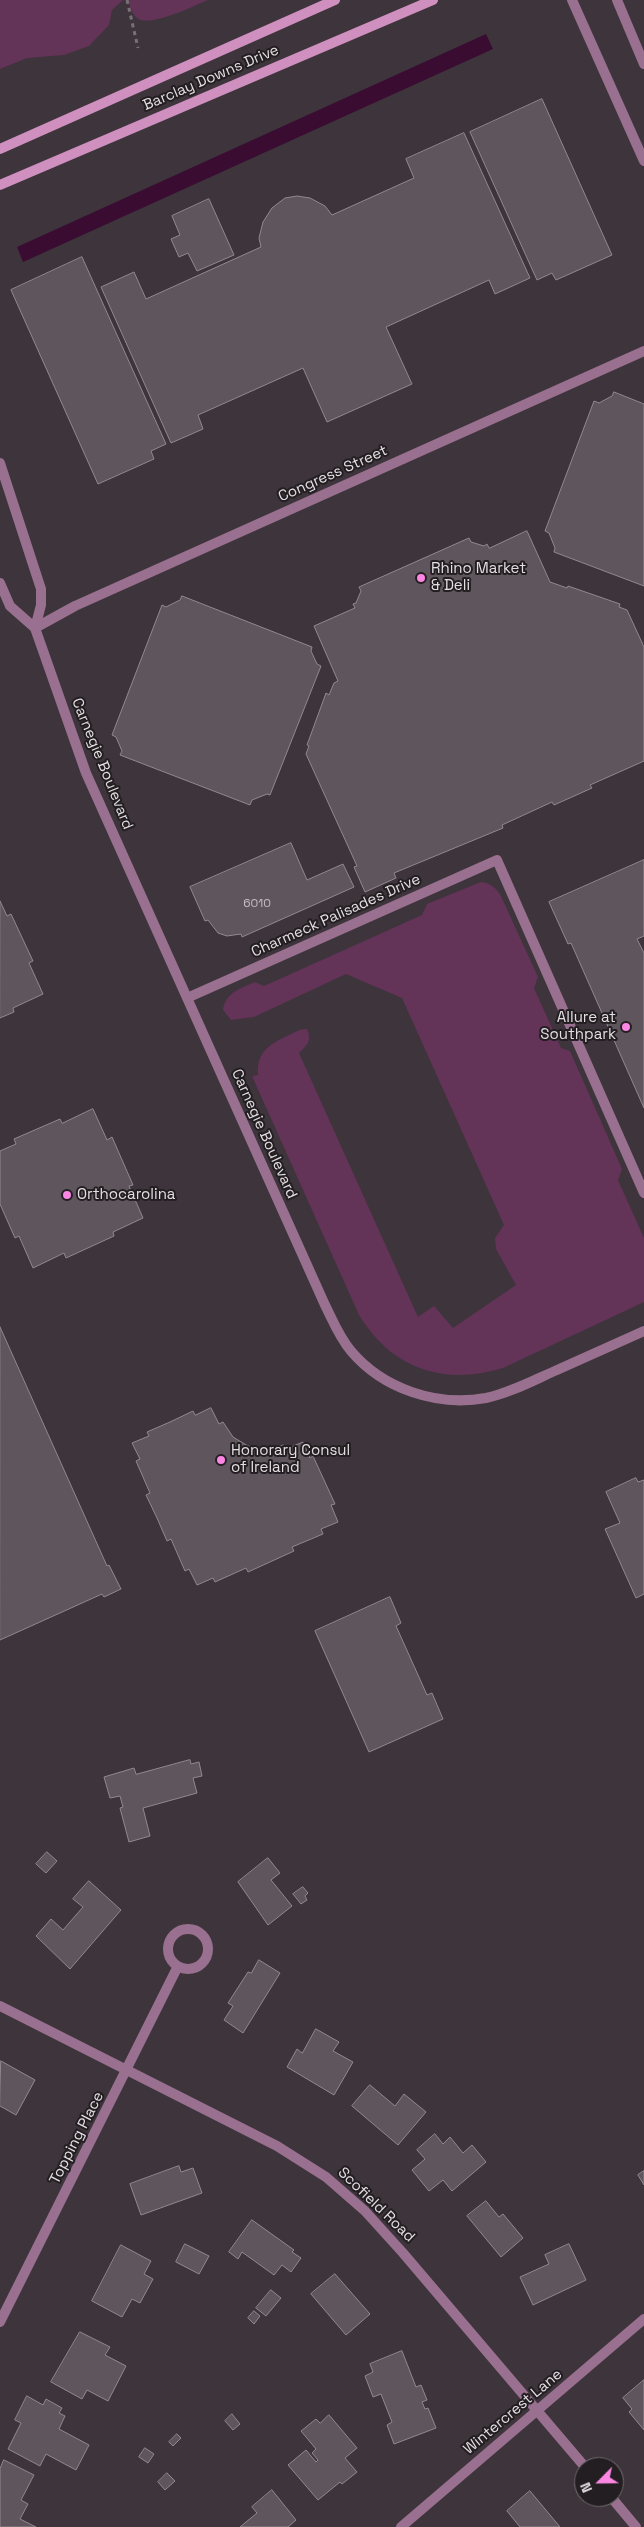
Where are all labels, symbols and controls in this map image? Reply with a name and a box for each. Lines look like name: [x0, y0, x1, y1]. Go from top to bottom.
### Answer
street label: Barclay Downs Drive: [140, 41, 282, 115]
street label: Congress Street: [276, 442, 390, 506]
place label: Rhino Market & Deli: [431, 560, 526, 595]
marker: Rhino Market & Deli: [415, 572, 427, 584]
street label: Carnegie Boulevard: [67, 696, 137, 832]
street label: Charmeck Palisades Drive: [249, 871, 423, 961]
house number: 6010: [243, 897, 271, 911]
place label: Allure at Southpark: [540, 1009, 616, 1044]
marker: Allure at Southpark: [620, 1021, 632, 1033]
street label: Carnegie Boulevard: [227, 1066, 301, 1202]
place label: Orthocarolina: [77, 1186, 175, 1204]
marker: Orthocarolina: [61, 1189, 73, 1201]
place label: Honorary Consul of Ireland: [231, 1442, 350, 1477]
marker: Honorary Consul of Ireland: [215, 1454, 227, 1466]
street label: Topping Place: [46, 2089, 108, 2187]
street label: Scofield Road: [334, 2164, 418, 2246]
street label: Wintercrest Lane: [460, 2365, 566, 2459]
north arrow: [574, 2457, 624, 2507]
text: N: [576, 2480, 596, 2495]

